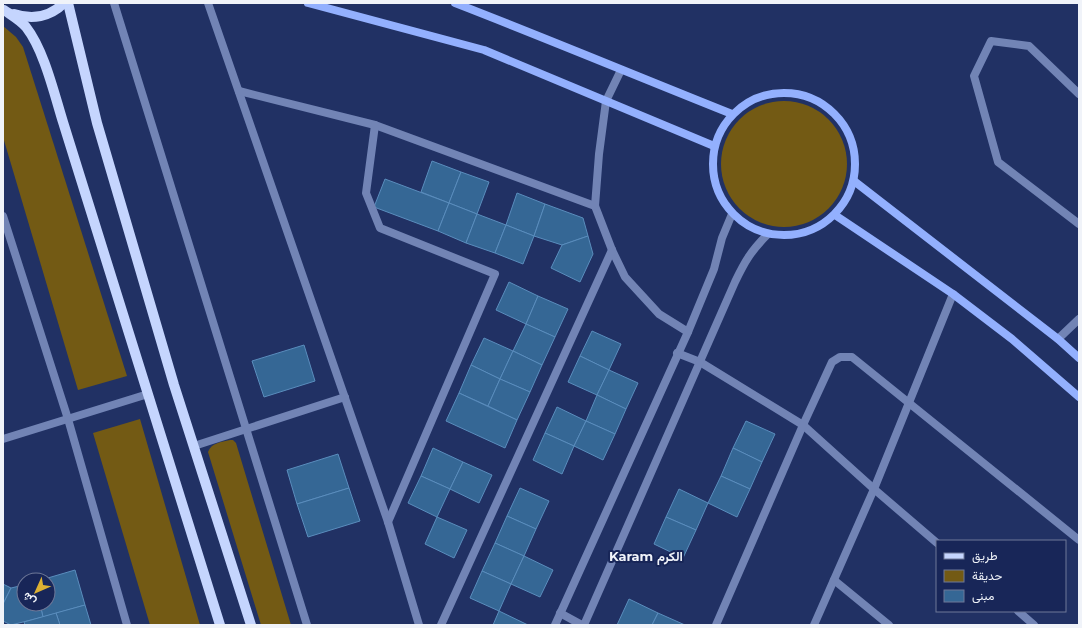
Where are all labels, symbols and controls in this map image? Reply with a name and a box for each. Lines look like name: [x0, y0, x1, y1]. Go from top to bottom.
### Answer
legend: [936, 540, 1066, 612]
district label: Karam الكرم: [609, 548, 683, 565]
text: طريق: [972, 548, 998, 564]
text: حديقة: [972, 568, 1002, 583]
north arrow: [16, 572, 56, 612]
text: مبنى: [972, 588, 994, 604]
text: ش: [19, 589, 39, 609]

